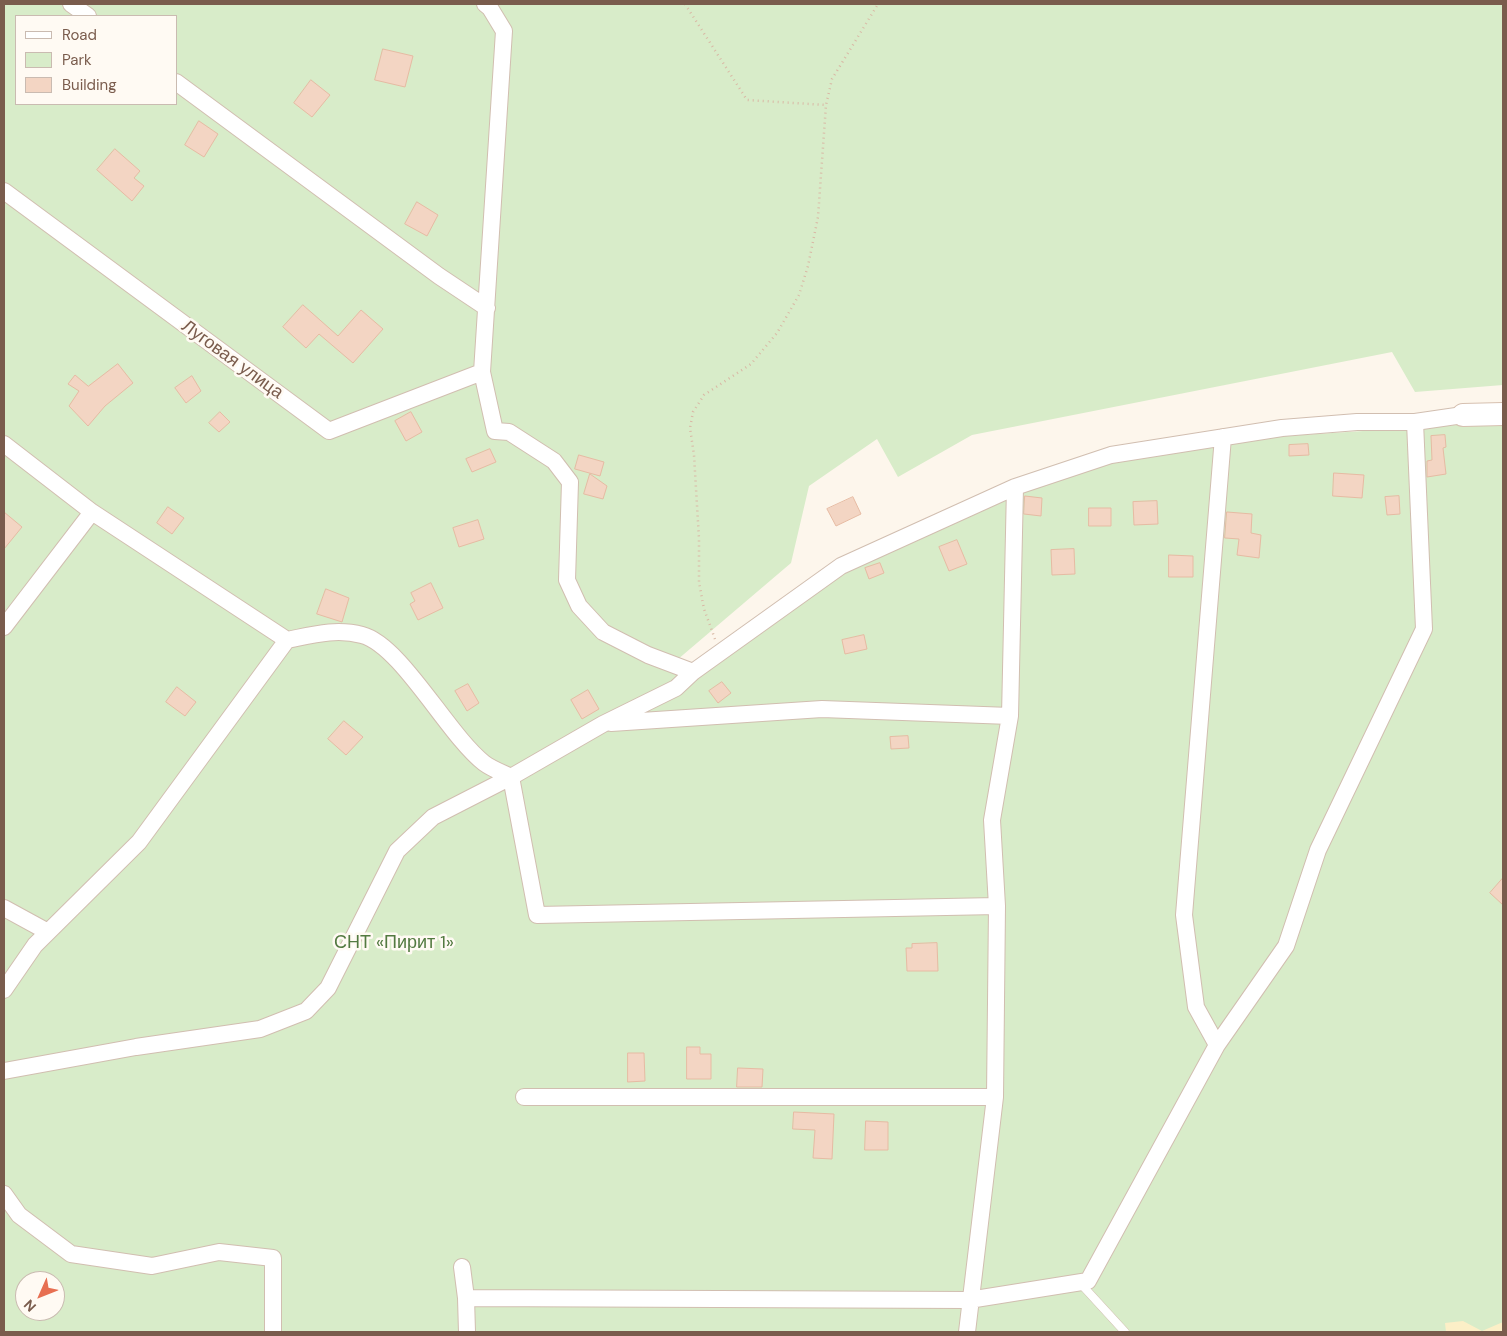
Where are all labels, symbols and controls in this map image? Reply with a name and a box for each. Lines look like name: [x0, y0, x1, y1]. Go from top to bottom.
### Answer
legend: [15, 15, 178, 105]
text: Road: [62, 25, 97, 45]
text: Park: [62, 50, 92, 70]
text: Building: [62, 75, 117, 95]
street label: Луговая улица: [177, 316, 287, 404]
park label: СНТ «Пирит 1»: [334, 932, 454, 954]
north arrow: [15, 1271, 65, 1321]
text: N: [20, 1296, 40, 1316]

